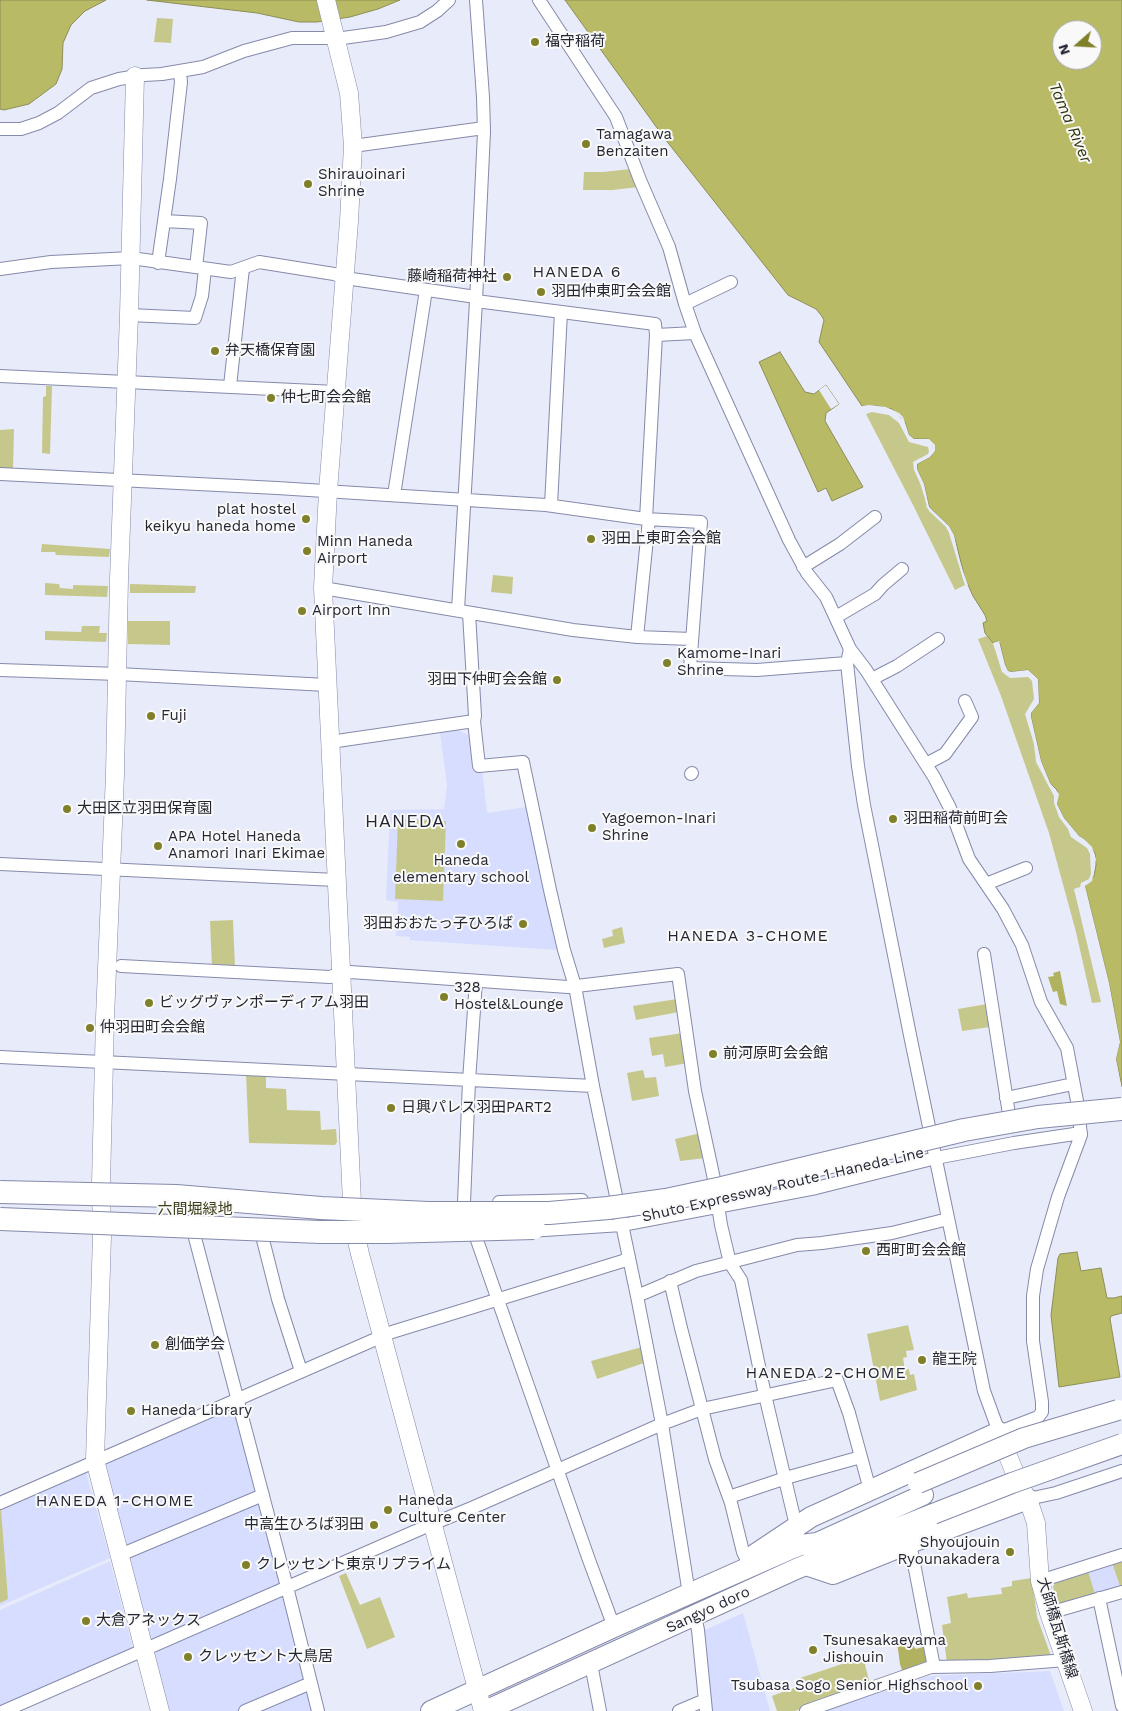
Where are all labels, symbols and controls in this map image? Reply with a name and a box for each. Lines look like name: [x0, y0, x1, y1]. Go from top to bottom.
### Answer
north arrow: [1052, 20, 1102, 70]
place label: 福守稲荷: [545, 33, 605, 51]
marker: 福守稲荷: [529, 36, 541, 48]
text: N: [1055, 42, 1073, 57]
water label: Tama River: [1044, 80, 1096, 166]
place label: Tamagawa Benzaiten: [596, 126, 672, 161]
marker: Tamagawa Benzaiten: [580, 138, 592, 150]
place label: Shirauoinari Shrine: [318, 166, 405, 201]
marker: Shirauoinari Shrine: [302, 178, 314, 190]
district label: HANEDA 6: [531, 262, 623, 282]
place label: 藤崎稲荷神社: [407, 268, 497, 286]
marker: 藤崎稲荷神社: [501, 271, 513, 283]
place label: 羽田仲東町会会館: [551, 283, 671, 301]
marker: 羽田仲東町会会館: [535, 286, 547, 298]
place label: 弁天橋保育園: [225, 342, 315, 360]
marker: 弁天橋保育園: [209, 345, 221, 357]
place label: 仲七町会会館: [281, 389, 371, 407]
marker: 仲七町会会館: [265, 392, 277, 404]
place label: plat hostel keikyu haneda home: [145, 501, 296, 536]
marker: plat hostel keikyu haneda home: [300, 513, 312, 525]
place label: 羽田上東町会会館: [601, 530, 721, 548]
place label: Minn Haneda Airport: [317, 533, 413, 568]
marker: 羽田上東町会会館: [585, 533, 597, 545]
marker: Minn Haneda Airport: [301, 545, 313, 557]
place label: Airport Inn: [312, 602, 390, 620]
marker: Airport Inn: [296, 605, 308, 617]
place label: Kamome-Inari Shrine: [677, 645, 781, 680]
marker: Kamome-Inari Shrine: [661, 657, 673, 669]
place label: 羽田下仲町会会館: [427, 671, 547, 689]
marker: 羽田下仲町会会館: [551, 674, 563, 686]
place label: Fuji: [161, 707, 187, 725]
marker: Fuji: [145, 710, 157, 722]
place label: 大田区立羽田保育園: [77, 800, 212, 818]
marker: 大田区立羽田保育園: [61, 803, 73, 815]
place label: Yagoemon-Inari Shrine: [602, 810, 716, 845]
place label: 羽田稲荷前町会: [903, 810, 1008, 828]
district label: HANEDA: [364, 811, 446, 833]
marker: 羽田稲荷前町会: [887, 813, 899, 825]
marker: Yagoemon-Inari Shrine: [586, 822, 598, 834]
place label: APA Hotel Haneda Anamori Inari Ekimae: [168, 828, 325, 863]
marker: Haneda elementary school: [455, 838, 467, 850]
marker: APA Hotel Haneda Anamori Inari Ekimae: [152, 840, 164, 852]
place label: Haneda elementary school: [393, 852, 529, 887]
place label: 羽田おおたっ子ひろば: [363, 915, 513, 933]
marker: 羽田おおたっ子ひろば: [517, 918, 529, 930]
district label: HANEDA 3-CHOME: [665, 926, 831, 946]
place label: 328 Hostel&Lounge: [454, 979, 564, 1014]
marker: 328 Hostel&Lounge: [438, 991, 450, 1003]
place label: ビッグヴァンポーディアム羽田: [159, 994, 369, 1012]
marker: ビッグヴァンポーディアム羽田: [143, 997, 155, 1009]
place label: 仲羽田町会会館: [100, 1019, 205, 1037]
marker: 仲羽田町会会館: [84, 1022, 96, 1034]
place label: 前河原町会会館: [723, 1045, 828, 1063]
marker: 前河原町会会館: [707, 1048, 719, 1060]
place label: 日興パレス羽田PART2: [401, 1099, 552, 1117]
marker: 日興パレス羽田PART2: [385, 1102, 397, 1114]
street label: Shuto Expressway Route 1 Haneda Line: [640, 1144, 926, 1226]
park label: 六間堀緑地: [158, 1201, 232, 1219]
place label: 西町町会会館: [876, 1242, 966, 1260]
marker: 西町町会会館: [860, 1245, 872, 1257]
place label: 創価学会: [165, 1336, 225, 1354]
marker: 創価学会: [149, 1339, 161, 1351]
place label: 龍王院: [932, 1351, 977, 1369]
marker: 龍王院: [916, 1354, 928, 1366]
district label: HANEDA 2-CHOME: [744, 1363, 908, 1383]
place label: Haneda Library: [141, 1402, 252, 1420]
marker: Haneda Library: [125, 1405, 137, 1417]
district label: HANEDA 1-CHOME: [34, 1491, 196, 1511]
place label: Haneda Culture Center: [398, 1492, 506, 1527]
marker: Haneda Culture Center: [382, 1504, 394, 1516]
place label: 中高生ひろば羽田: [244, 1516, 364, 1534]
marker: 中高生ひろば羽田: [368, 1519, 380, 1531]
place label: Shyoujouin Ryounakadera: [897, 1534, 1000, 1569]
marker: Shyoujouin Ryounakadera: [1004, 1546, 1016, 1558]
place label: クレッセント東京リプライム: [256, 1556, 451, 1574]
marker: クレッセント東京リプライム: [240, 1559, 252, 1571]
street label: 大師橋瓦斯橋線: [1033, 1575, 1081, 1681]
street label: Sangyo doro: [663, 1583, 753, 1637]
place label: 大倉アネックス: [96, 1612, 201, 1630]
marker: 大倉アネックス: [80, 1615, 92, 1627]
place label: Tsunesakaeyama Jishouin: [823, 1632, 946, 1667]
marker: Tsunesakaeyama Jishouin: [807, 1644, 819, 1656]
place label: クレッセント大鳥居: [198, 1648, 333, 1666]
marker: クレッセント大鳥居: [182, 1651, 194, 1663]
place label: Tsubasa Sogo Senior Highschool: [731, 1677, 968, 1695]
marker: Tsubasa Sogo Senior Highschool: [972, 1680, 984, 1692]

